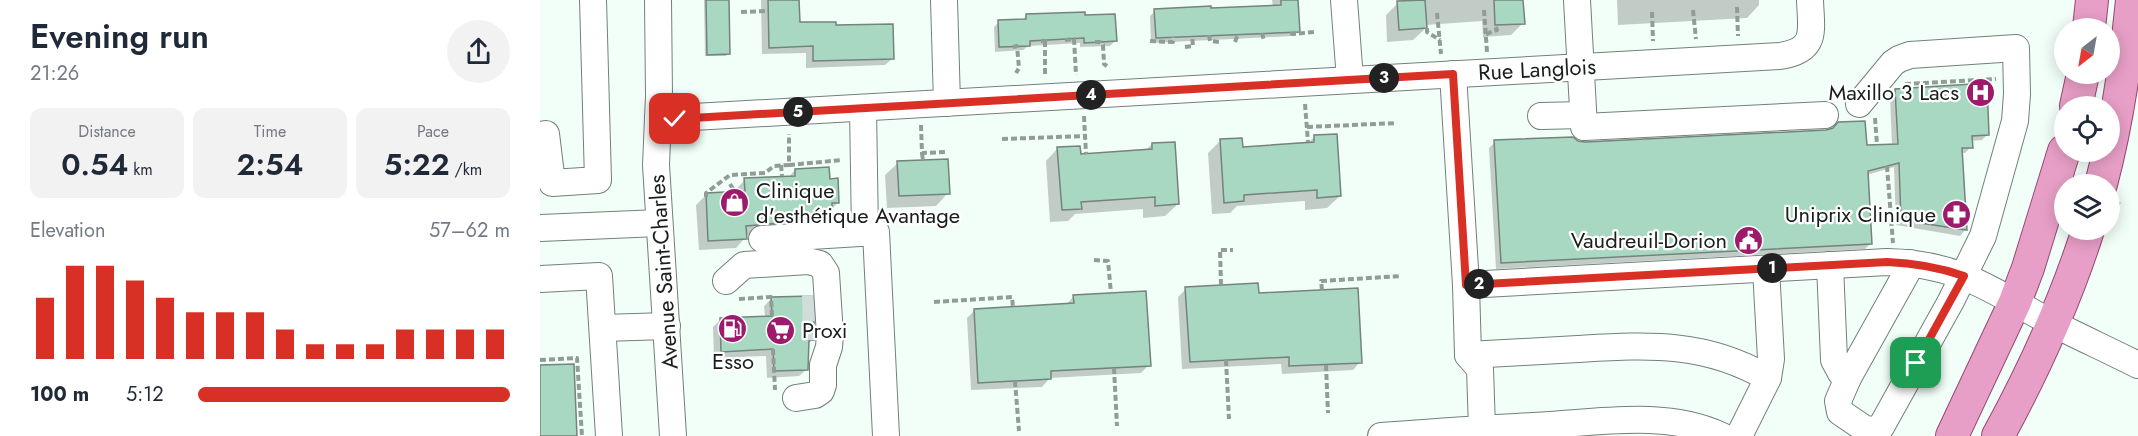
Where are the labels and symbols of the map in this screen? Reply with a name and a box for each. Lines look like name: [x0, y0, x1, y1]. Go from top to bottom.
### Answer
north arrow: [2054, 18, 2120, 84]
street label: Rue Langlois: [1477, 50, 1597, 88]
pin: 3: [1369, 63, 1399, 93]
place label: Maxillo 3 Lacs: [1828, 76, 1959, 108]
hospital icon: Maxillo 3 Lacs: [1964, 76, 1996, 108]
pin: 4: [1076, 80, 1106, 110]
pin: [649, 93, 700, 144]
pin: 5: [783, 97, 813, 127]
street label: Avenue Saint-Charles: [640, 174, 686, 370]
place label: Clinique d'esthétique Avantage: [756, 174, 960, 231]
shop icon: Clinique d'esthétique Avantage: [719, 187, 751, 219]
place label: Uniprix Clinique: [1785, 198, 1936, 230]
pharmacy icon: Uniprix Clinique: [1941, 198, 1973, 230]
place label: Vaudreuil-Dorion: [1571, 224, 1727, 256]
public building icon: Vaudreuil-Dorion: [1732, 224, 1764, 256]
pin: 1: [1757, 253, 1787, 283]
pin: 2: [1464, 269, 1494, 299]
fuel station icon: Esso: [717, 313, 749, 345]
supermarket icon: Proxi: [765, 314, 797, 346]
place label: Proxi: [802, 314, 847, 346]
pin: [1890, 337, 1941, 388]
place label: Esso: [712, 345, 754, 377]

